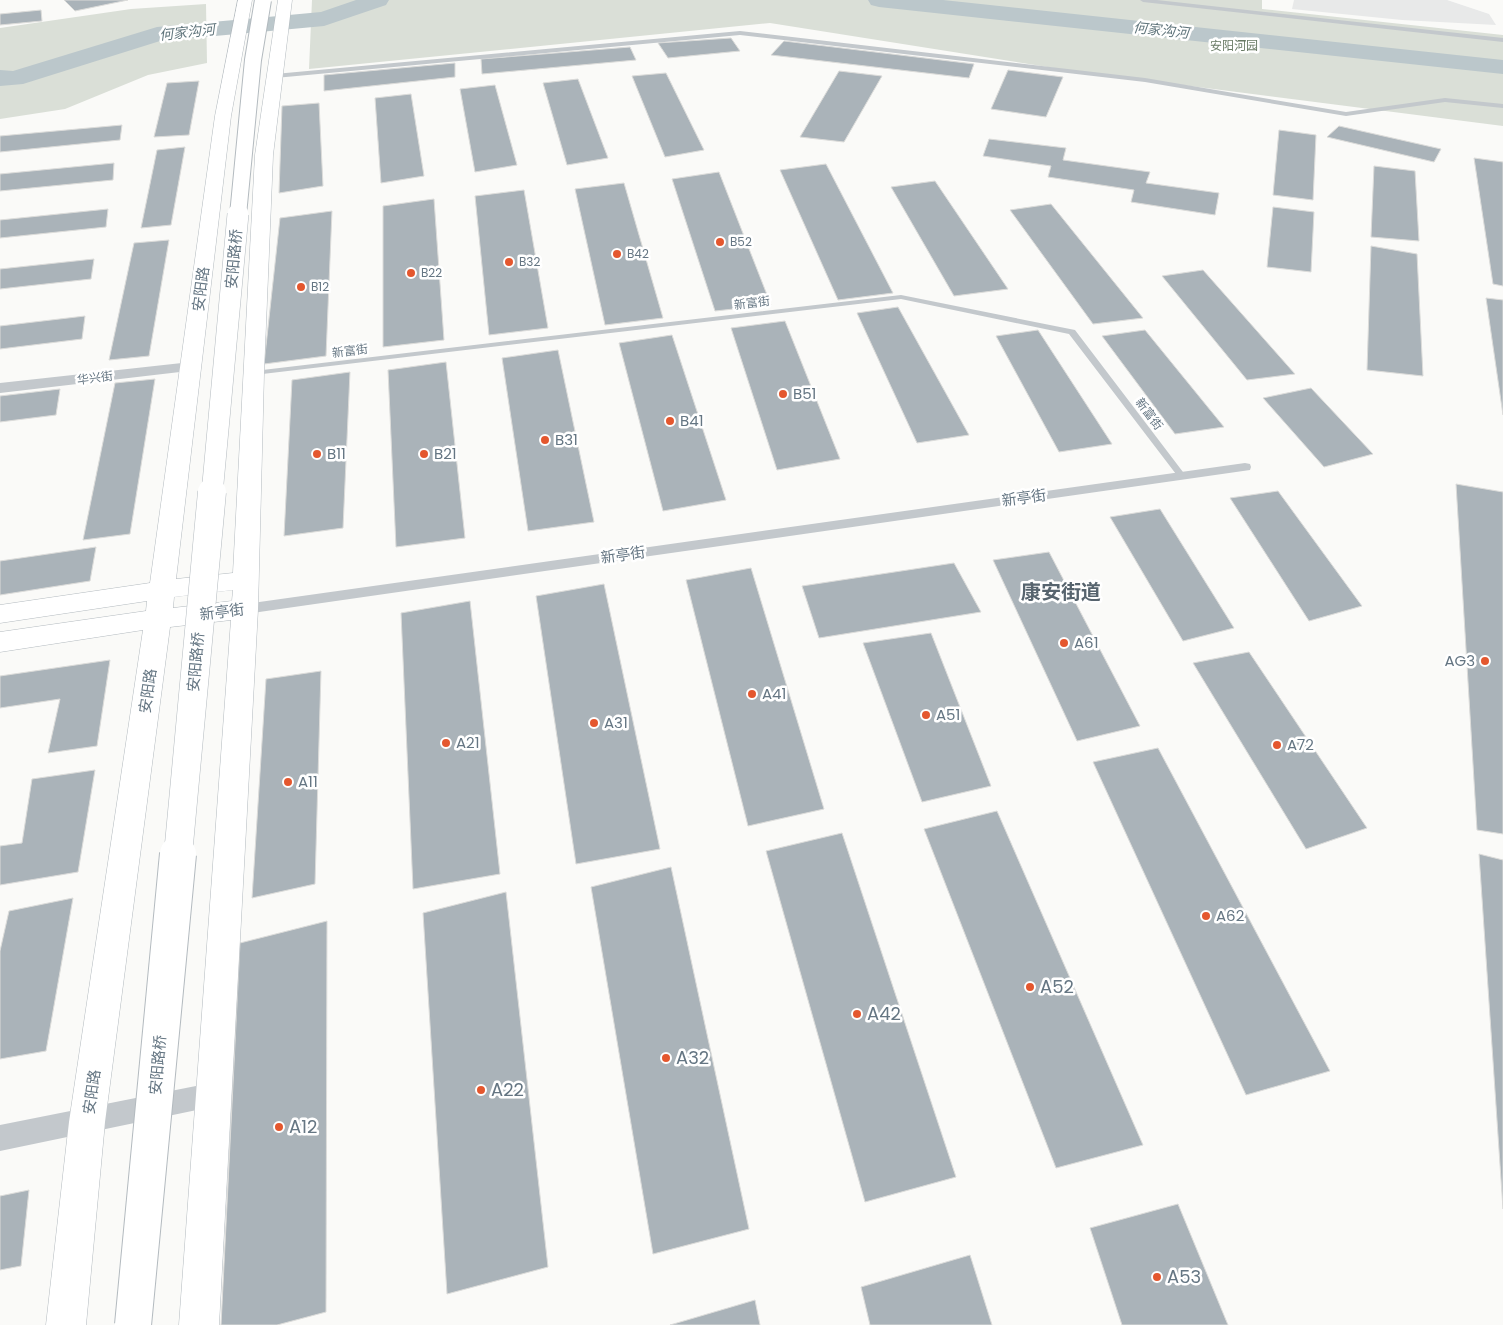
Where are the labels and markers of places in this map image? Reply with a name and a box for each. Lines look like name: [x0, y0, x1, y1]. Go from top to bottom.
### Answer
place label: B52: [730, 233, 752, 250]
marker: B52: [714, 236, 726, 248]
place label: B42: [627, 245, 649, 262]
marker: B42: [611, 248, 623, 260]
place label: B32: [519, 253, 540, 270]
marker: B32: [503, 256, 515, 268]
place label: B22: [421, 264, 442, 281]
marker: B22: [405, 267, 417, 279]
place label: B12: [311, 278, 329, 295]
marker: B12: [295, 281, 307, 293]
place label: B51: [793, 383, 816, 404]
marker: B51: [777, 388, 789, 400]
place label: B41: [680, 410, 703, 431]
marker: B41: [664, 415, 676, 427]
place label: B31: [555, 429, 578, 450]
marker: B31: [539, 434, 551, 446]
place label: B11: [327, 443, 346, 464]
place label: B21: [434, 443, 457, 464]
marker: B11: [311, 448, 323, 460]
marker: B21: [418, 448, 430, 460]
place label: A61: [1074, 632, 1098, 653]
marker: A61: [1058, 637, 1070, 649]
place label: AG3: [1444, 650, 1475, 671]
marker: AG3: [1479, 655, 1491, 667]
place label: A41: [762, 683, 786, 704]
marker: A41: [746, 688, 758, 700]
place label: A51: [936, 704, 960, 725]
marker: A51: [920, 709, 932, 721]
place label: A31: [604, 712, 628, 733]
marker: A31: [588, 717, 600, 729]
place label: A21: [456, 732, 480, 753]
place label: A72: [1287, 734, 1314, 755]
marker: A21: [440, 737, 452, 749]
marker: A72: [1271, 739, 1283, 751]
place label: A11: [298, 771, 318, 792]
marker: A11: [282, 776, 294, 788]
place label: A62: [1216, 905, 1244, 926]
marker: A62: [1200, 910, 1212, 922]
place label: A52: [1040, 974, 1074, 999]
marker: A52: [1024, 981, 1036, 993]
place label: A42: [867, 1001, 901, 1026]
marker: A42: [851, 1008, 863, 1020]
place label: A32: [676, 1045, 709, 1070]
marker: A32: [660, 1052, 672, 1064]
place label: A22: [491, 1077, 524, 1102]
marker: A22: [475, 1084, 487, 1096]
place label: A12: [289, 1114, 317, 1139]
marker: A12: [273, 1121, 285, 1133]
place label: A53: [1167, 1264, 1201, 1289]
marker: A53: [1151, 1271, 1163, 1283]

